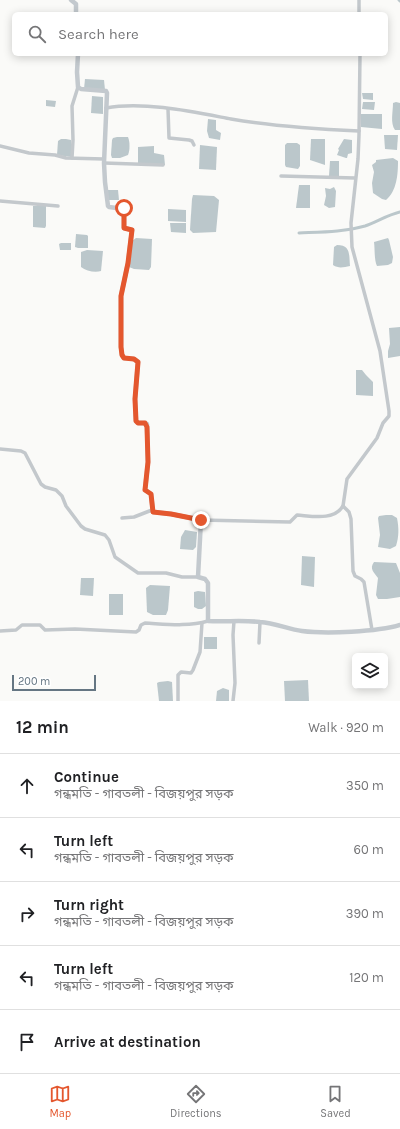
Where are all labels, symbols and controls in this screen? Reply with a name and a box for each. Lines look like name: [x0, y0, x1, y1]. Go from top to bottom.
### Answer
search box: [12, 12, 388, 56]
icon: search: [26, 23, 48, 45]
text: Search here: [58, 25, 139, 43]
route start: [115, 199, 133, 217]
route end: [192, 511, 210, 529]
map controls: [352, 653, 388, 689]
button: layers: [352, 653, 388, 689]
scale bar: [12, 673, 96, 692]
text: 200 m: [18, 675, 50, 688]
text: 12 min: [16, 717, 69, 737]
text: Walk · 920 m: [308, 720, 384, 735]
text: Continue: [54, 768, 119, 786]
icon: ahead: [16, 775, 38, 797]
text: 350 m: [346, 778, 384, 793]
text: গন্ধমতি - গাবতলী - বিজয়পুর সড়ক: [54, 786, 233, 801]
text: Turn left: [54, 832, 113, 850]
icon: left: [16, 839, 38, 861]
text: 60 m: [354, 842, 384, 857]
text: গন্ধমতি - গাবতলী - বিজয়পুর সড়ক: [54, 850, 233, 865]
text: Turn right: [54, 896, 124, 914]
icon: right: [16, 903, 38, 925]
text: 390 m: [346, 906, 384, 921]
text: গন্ধমতি - গাবতলী - বিজয়পুর সড়ক: [54, 914, 233, 929]
text: Turn left: [54, 960, 113, 978]
icon: left: [16, 967, 38, 989]
text: 120 m: [349, 970, 384, 985]
text: গন্ধমতি - গাবতলী - বিজয়পুর সড়ক: [54, 978, 233, 993]
icon: arrive: [16, 1031, 38, 1053]
text: Arrive at destination: [54, 1033, 201, 1051]
tab: Map: [49, 1083, 71, 1120]
tab: Directions: [170, 1083, 222, 1120]
tab: Saved: [320, 1083, 351, 1120]

